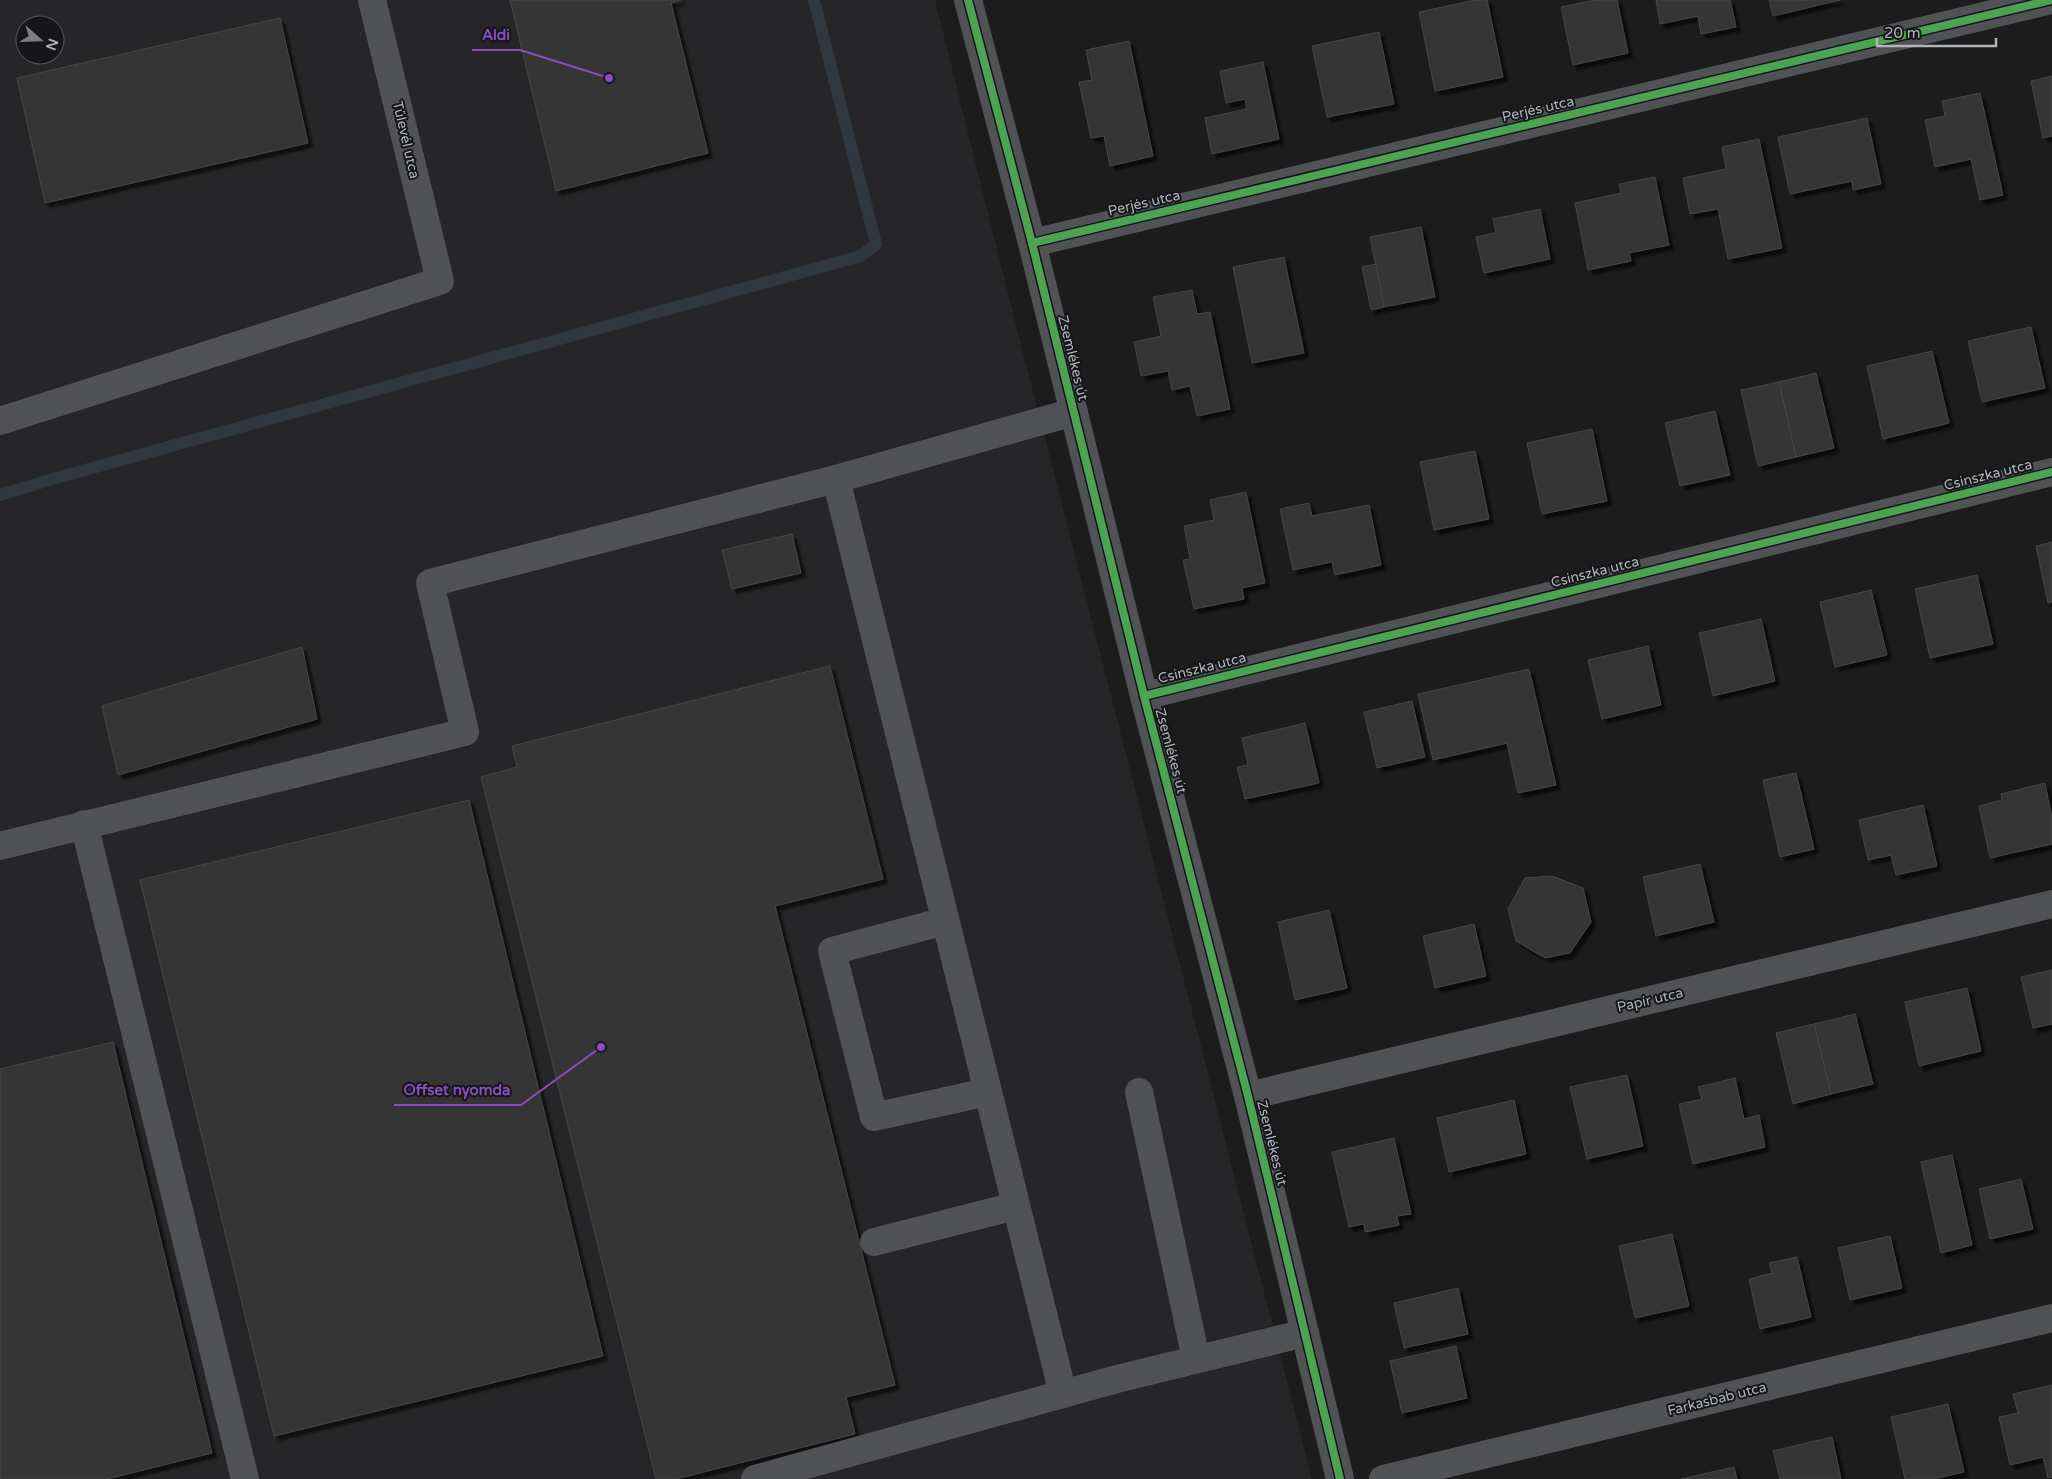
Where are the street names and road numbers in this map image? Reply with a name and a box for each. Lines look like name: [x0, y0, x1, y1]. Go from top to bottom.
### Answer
street label: Perjés utca: [1500, 92, 1576, 126]
street label: Tűlevél utca: [389, 100, 423, 180]
street label: Perjés utca: [1106, 186, 1182, 220]
street label: Zsemlékes út: [1054, 313, 1092, 403]
street label: Csinszka utca: [1942, 456, 2034, 494]
street label: Csinszka utca: [1549, 553, 1641, 591]
street label: Csinszka utca: [1156, 649, 1248, 687]
street label: Zsemlékes út: [1151, 707, 1191, 796]
street label: Papír utca: [1615, 984, 1685, 1016]
street label: Zsemlékes út: [1253, 1098, 1291, 1188]
street label: Farkasbab utca: [1666, 1379, 1768, 1419]

